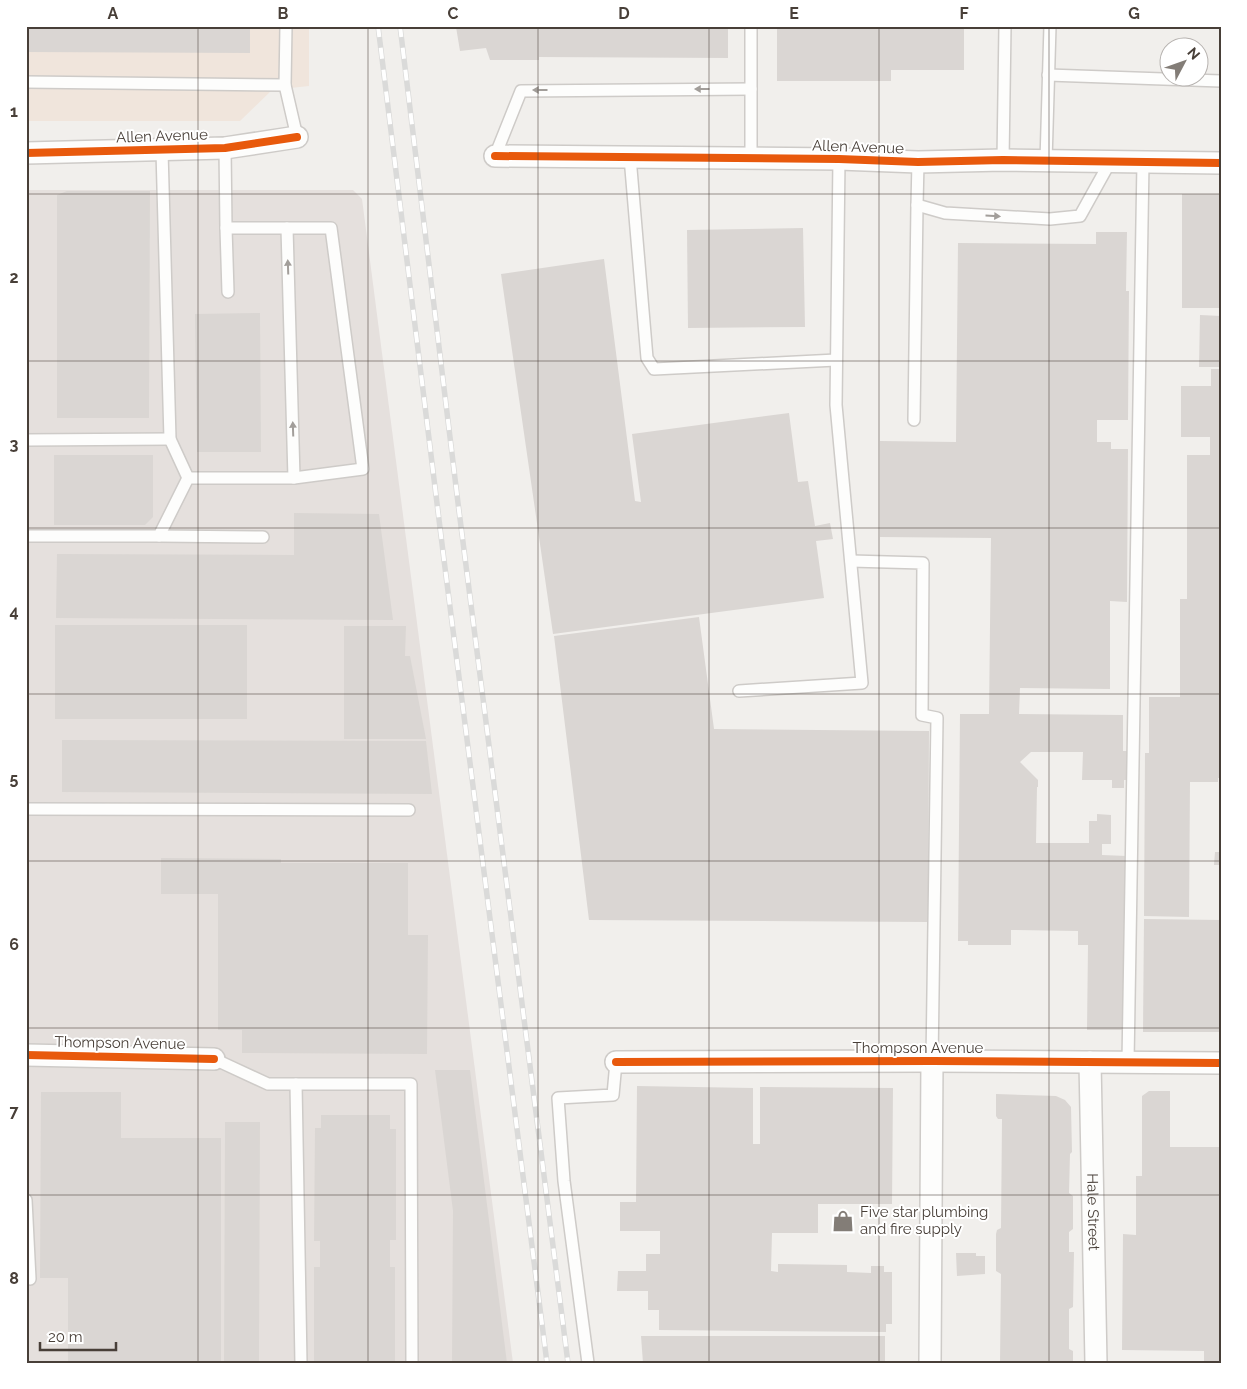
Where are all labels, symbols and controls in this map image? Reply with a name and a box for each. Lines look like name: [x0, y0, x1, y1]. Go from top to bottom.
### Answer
text: A: [108, 4, 119, 23]
text: B: [278, 4, 289, 23]
text: C: [448, 4, 459, 23]
text: D: [618, 4, 630, 23]
text: E: [789, 4, 799, 23]
text: F: [959, 4, 969, 23]
text: G: [1128, 4, 1140, 23]
north arrow: [1160, 38, 1210, 88]
text: N: [1184, 44, 1203, 63]
one-way arrow: [694, 85, 710, 93]
one-way arrow: [531, 86, 547, 94]
text: 1: [10, 102, 18, 121]
street label: Allen Avenue: [116, 125, 208, 147]
street label: Allen Avenue: [812, 136, 904, 158]
one-way arrow: [986, 213, 1002, 221]
one-way arrow: [284, 258, 292, 274]
text: 2: [9, 268, 19, 287]
one-way arrow: [289, 421, 297, 437]
text: 3: [10, 435, 19, 454]
text: 4: [9, 602, 19, 621]
text: 5: [10, 769, 19, 788]
text: 6: [9, 935, 19, 954]
street label: Thompson Avenue: [54, 1033, 186, 1053]
street label: Thompson Avenue: [853, 1039, 984, 1057]
text: 7: [10, 1102, 19, 1121]
street label: Hale Street: [1083, 1173, 1103, 1251]
place label: Five star plumbing and fire supply: [860, 1203, 988, 1238]
shop icon: Five star plumbing and fire supply: [830, 1208, 856, 1234]
text: 8: [9, 1269, 19, 1288]
scale bar: [40, 1319, 116, 1351]
text: 20 m: [48, 1328, 83, 1346]

